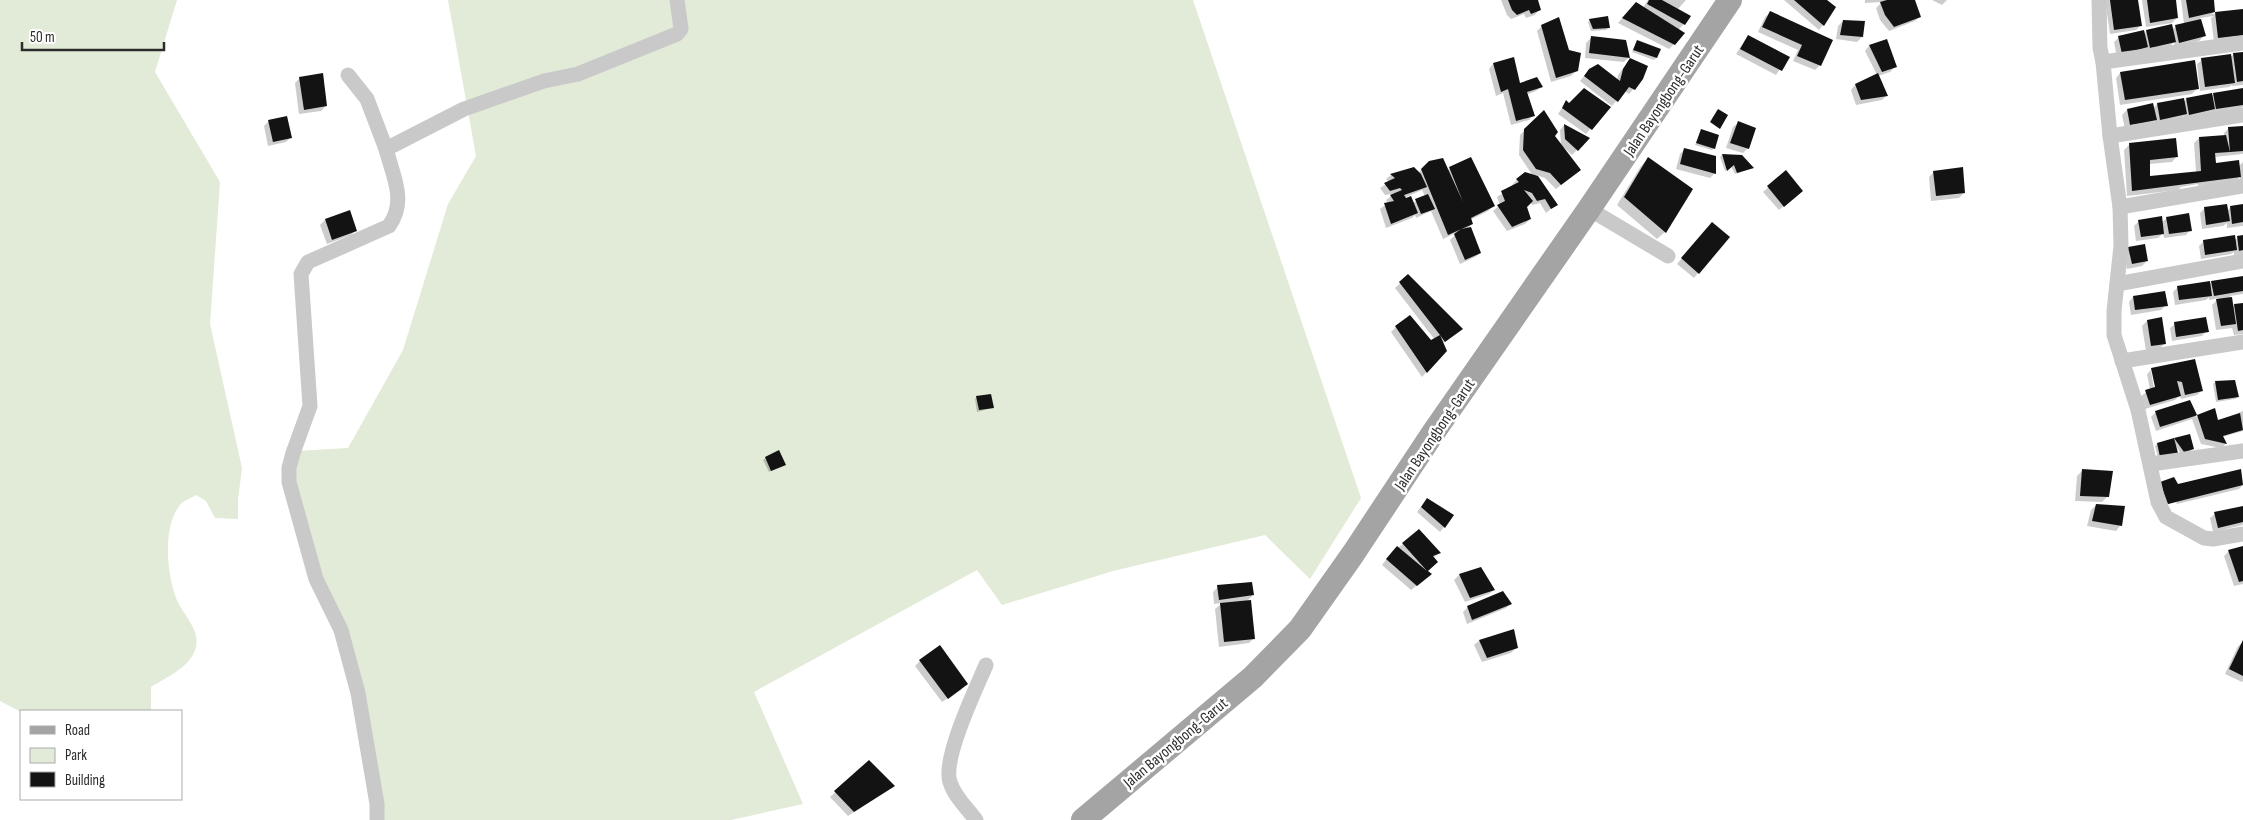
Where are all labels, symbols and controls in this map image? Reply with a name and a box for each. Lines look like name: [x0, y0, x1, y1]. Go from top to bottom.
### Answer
scale bar: [22, 20, 165, 52]
text: 50 m: [30, 28, 55, 47]
street label: Jalan Bayongbong-Garut: [1619, 42, 1709, 161]
street label: Jalan Bayongbong-Garut: [1390, 376, 1480, 495]
street label: Jalan Bayongbong-Garut: [1119, 694, 1232, 793]
legend: [20, 710, 182, 800]
text: Road: [65, 721, 90, 740]
text: Park: [65, 746, 87, 765]
text: Building: [65, 771, 105, 790]

